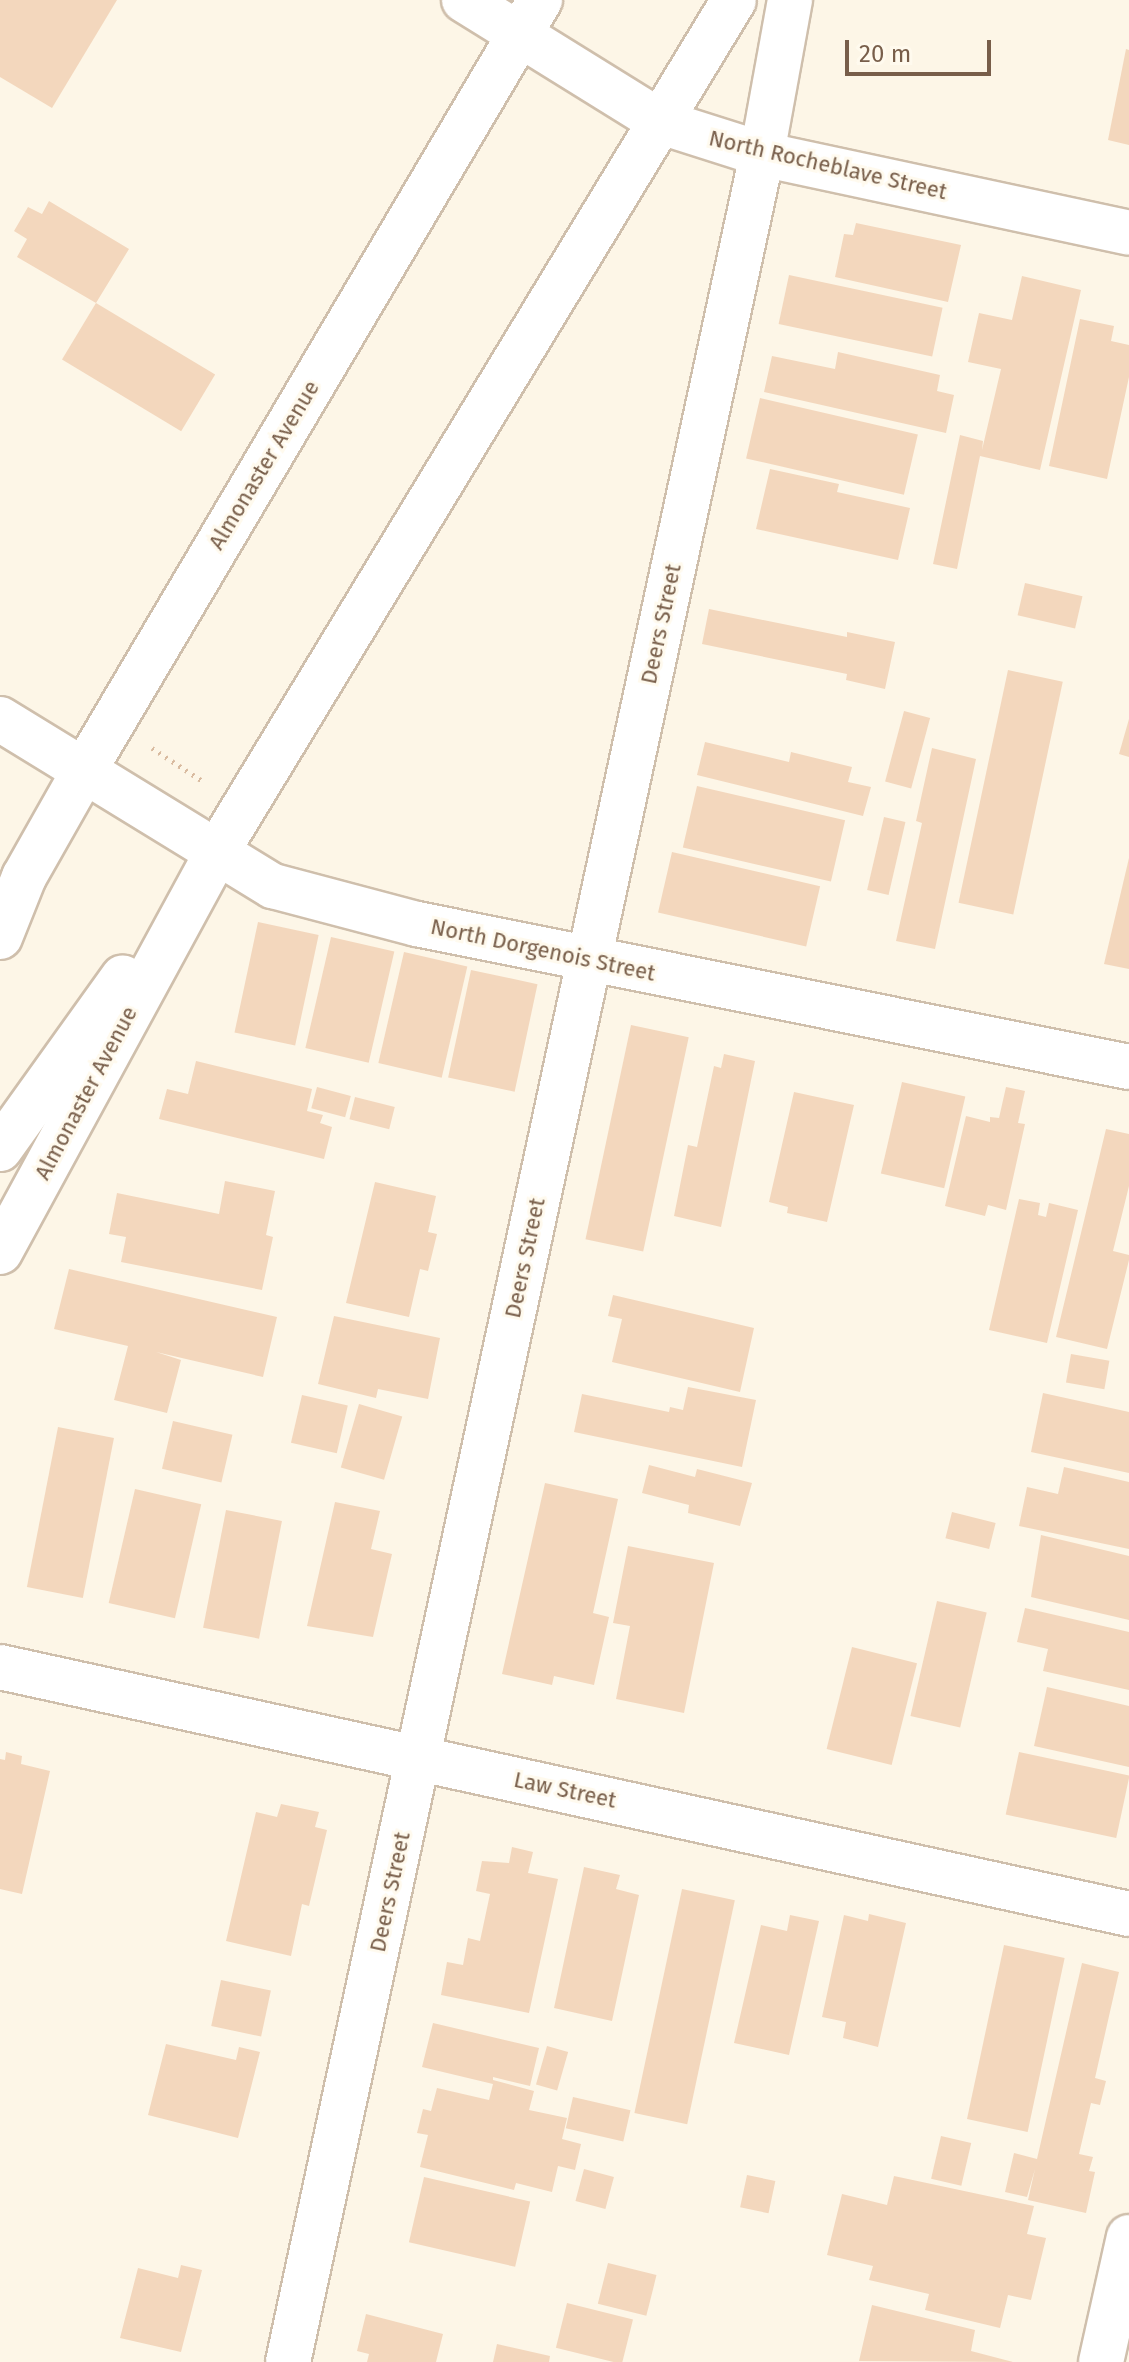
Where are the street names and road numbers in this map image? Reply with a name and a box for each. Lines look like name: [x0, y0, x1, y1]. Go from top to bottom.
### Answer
street label: North Rocheblave Street: [706, 125, 950, 205]
street label: Almonaster Avenue: [203, 376, 325, 554]
street label: Deers Street: [635, 562, 687, 686]
street label: North Dorgenois Street: [428, 913, 658, 987]
street label: Almonaster Avenue: [29, 1002, 143, 1184]
street label: Deers Street: [499, 1196, 551, 1320]
street label: Law Street: [511, 1766, 619, 1814]
street label: Deers Street: [364, 1830, 416, 1954]

